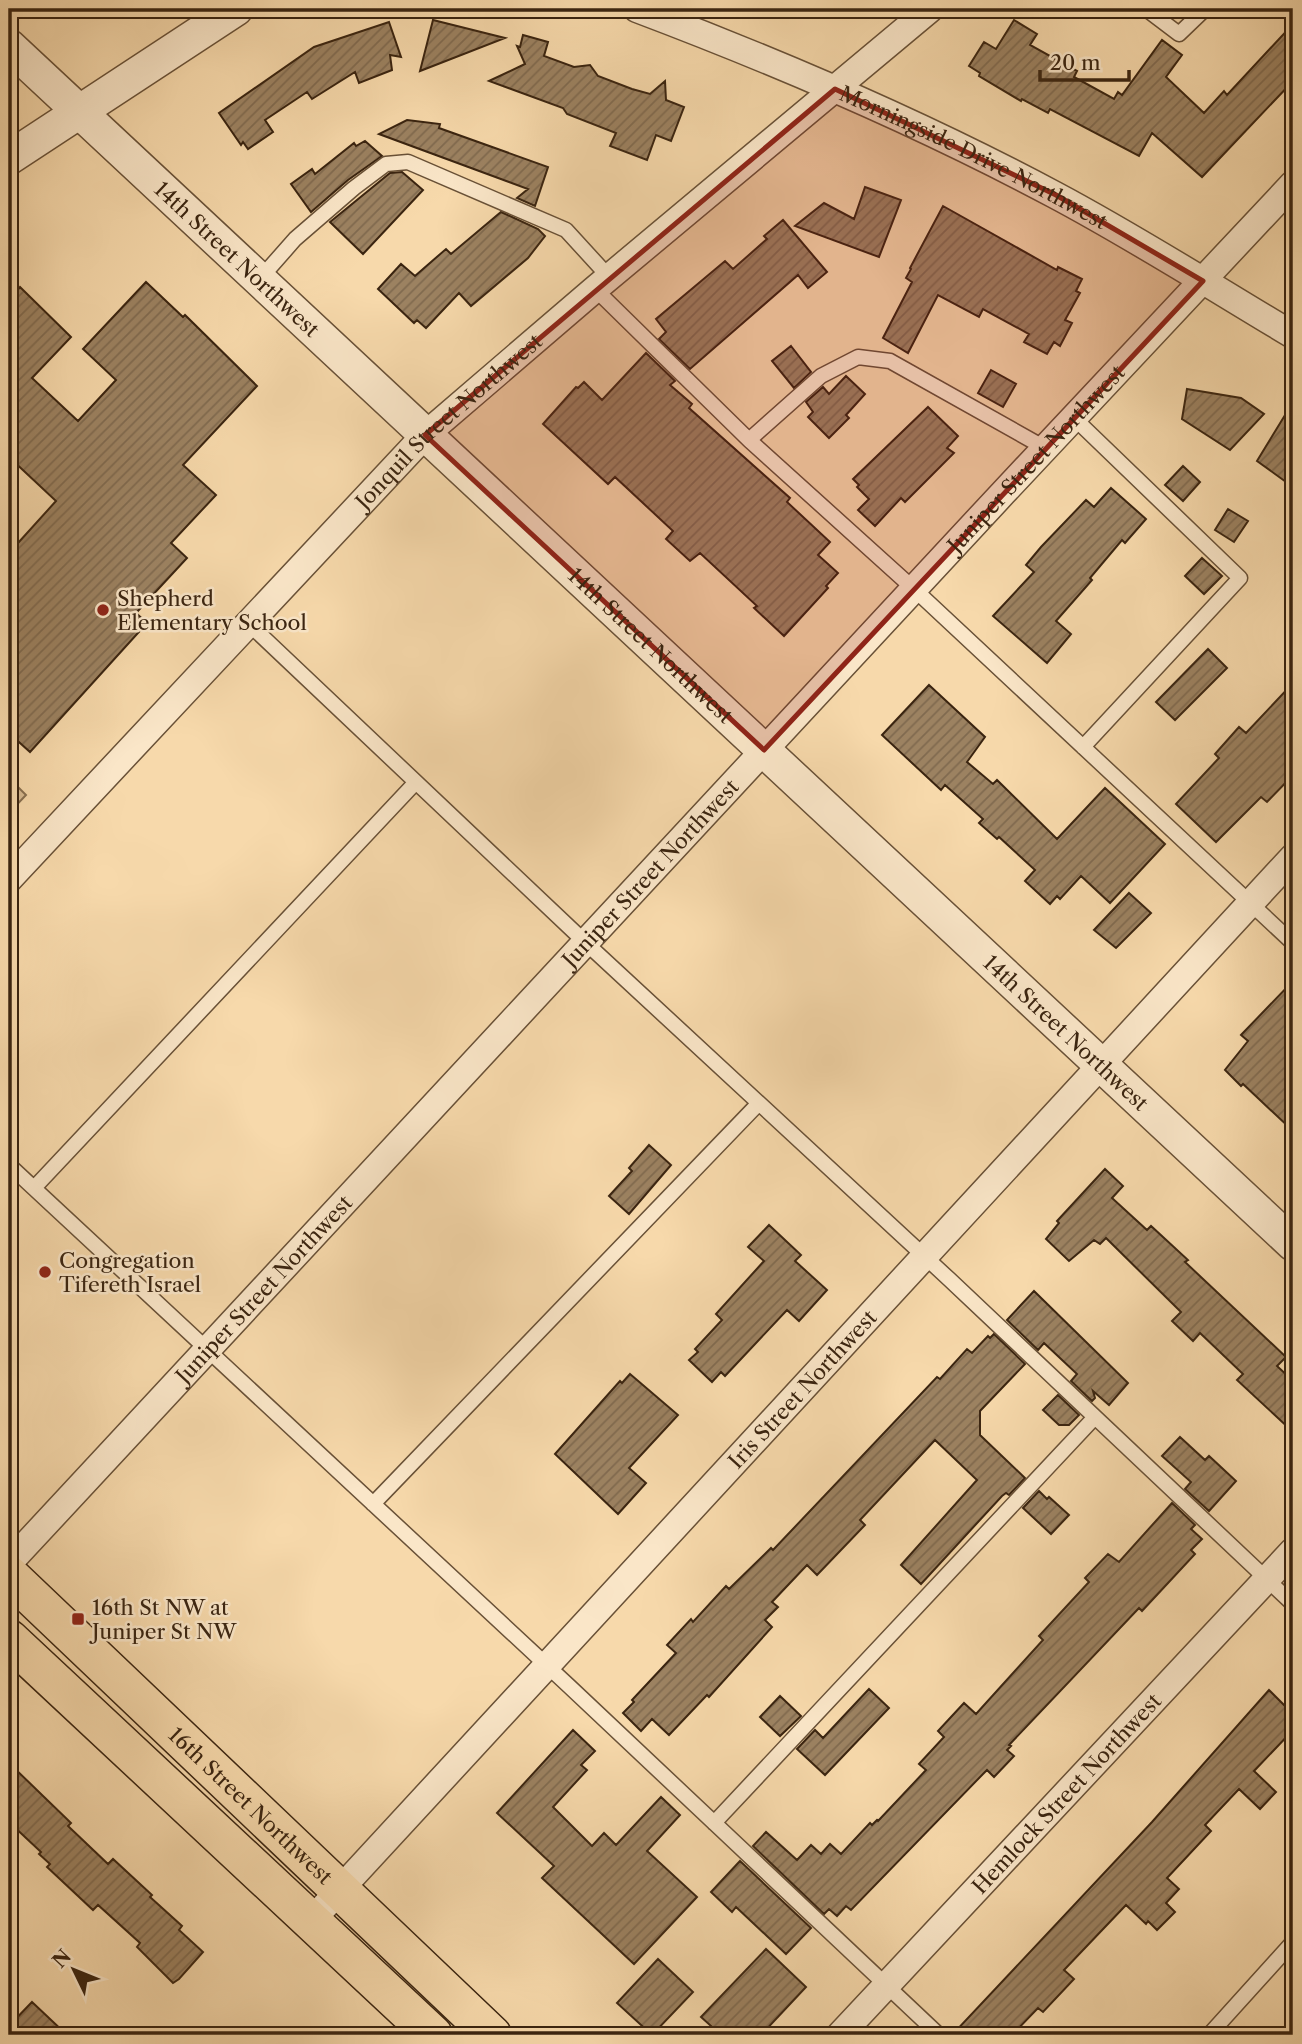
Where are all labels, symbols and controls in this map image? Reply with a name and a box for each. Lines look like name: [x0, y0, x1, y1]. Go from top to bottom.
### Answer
scale bar: [1040, 38, 1129, 82]
text: 20 m: [1050, 50, 1101, 75]
street label: Morningside Drive Northwest: [836, 80, 1113, 234]
street label: 14th Street Northwest: [150, 176, 325, 342]
street label: Jonquil Street Northwest: [348, 328, 547, 516]
street label: Juniper Street Northwest: [940, 359, 1130, 559]
street label: 14th Street Northwest: [563, 562, 739, 728]
place label: Shepherd Elementary School: [117, 586, 307, 635]
marker: Shepherd Elementary School: [95, 602, 111, 618]
street label: Juniper Street Northwest: [555, 773, 744, 974]
street label: 14th Street Northwest: [979, 950, 1154, 1116]
street label: Juniper Street Northwest: [168, 1189, 357, 1390]
place label: Congregation Tifereth Israel: [59, 1248, 201, 1297]
marker: Congregation Tifereth Israel: [37, 1264, 53, 1280]
street label: Iris Street Northwest: [723, 1304, 882, 1473]
place label: 16th St NW at Juniper St NW: [89, 1595, 237, 1644]
marker: 16th St NW at Juniper St NW: [70, 1611, 86, 1627]
street label: Hemlock Street Northwest: [966, 1688, 1166, 1899]
street label: 16th Street Northwest: [164, 1722, 338, 1889]
north arrow: [38, 1936, 108, 2006]
text: N: [48, 1945, 76, 1973]

